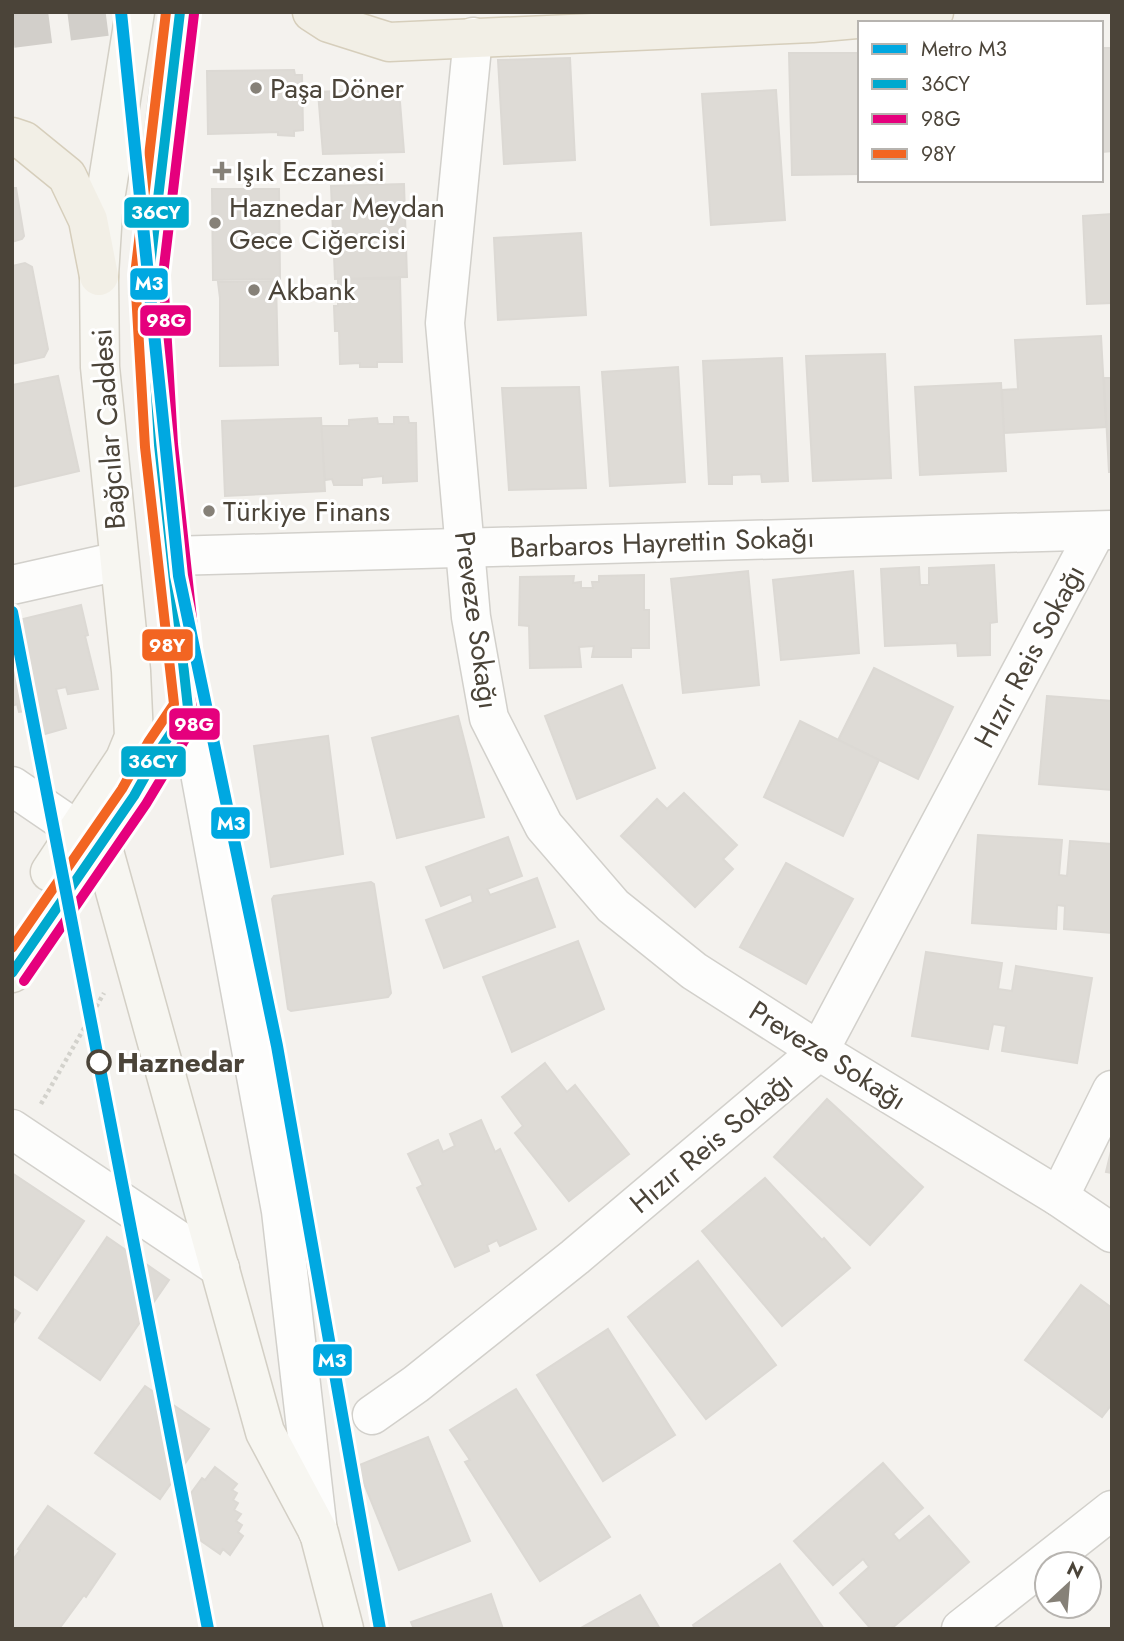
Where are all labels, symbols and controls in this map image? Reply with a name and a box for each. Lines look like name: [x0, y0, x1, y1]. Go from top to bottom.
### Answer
legend: [858, 21, 1103, 182]
text: Metro M3: [921, 34, 1007, 64]
place label: Paşa Döner: [270, 68, 405, 109]
text: 36CY: [921, 69, 970, 99]
marker: Paşa Döner: [248, 80, 264, 96]
text: 98G: [921, 104, 961, 134]
text: 98Y: [921, 139, 956, 169]
place label: Işık Eczanesi: [236, 151, 385, 192]
marker: Işık Eczanesi: [214, 163, 230, 179]
place label: Haznedar Meydan Gece Ciğercisi: [229, 187, 445, 260]
line badge: 36CY: [123, 196, 190, 229]
text: 36CY: [131, 199, 181, 226]
marker: Haznedar Meydan Gece Ciğercisi: [207, 215, 223, 231]
line badge: M3: [129, 267, 169, 301]
text: M3: [135, 270, 164, 297]
place label: Akbank: [268, 270, 356, 311]
marker: Akbank: [246, 282, 262, 298]
line badge: 98G: [139, 304, 192, 337]
text: 98G: [146, 307, 186, 334]
street label: Bağcılar Caddesi: [81, 327, 136, 531]
place label: Türkiye Finans: [223, 491, 390, 532]
marker: Türkiye Finans: [201, 503, 217, 519]
street label: Barbaros Hayrettin Sokağı: [509, 517, 815, 568]
street label: Preveze Sokağı: [444, 529, 509, 711]
street label: Hızır Reis Sokağı: [964, 557, 1095, 755]
line badge: 98Y: [141, 628, 194, 662]
text: 98Y: [149, 632, 186, 659]
line badge: 98G: [168, 707, 221, 741]
text: 98G: [174, 711, 214, 738]
line badge: 36CY: [120, 745, 187, 778]
text: 36CY: [128, 748, 178, 775]
line badge: M3: [210, 806, 251, 840]
text: M3: [217, 810, 246, 837]
street label: Preveze Sokağı: [741, 991, 914, 1120]
place label: Haznedar: [117, 1042, 245, 1083]
marker: Haznedar: [87, 1050, 111, 1074]
street label: Hızır Reis Sokağı: [621, 1062, 802, 1223]
line badge: M3: [312, 1343, 353, 1377]
text: M3: [318, 1347, 347, 1374]
north arrow: [1033, 1550, 1103, 1620]
text: N: [1063, 1555, 1088, 1586]

